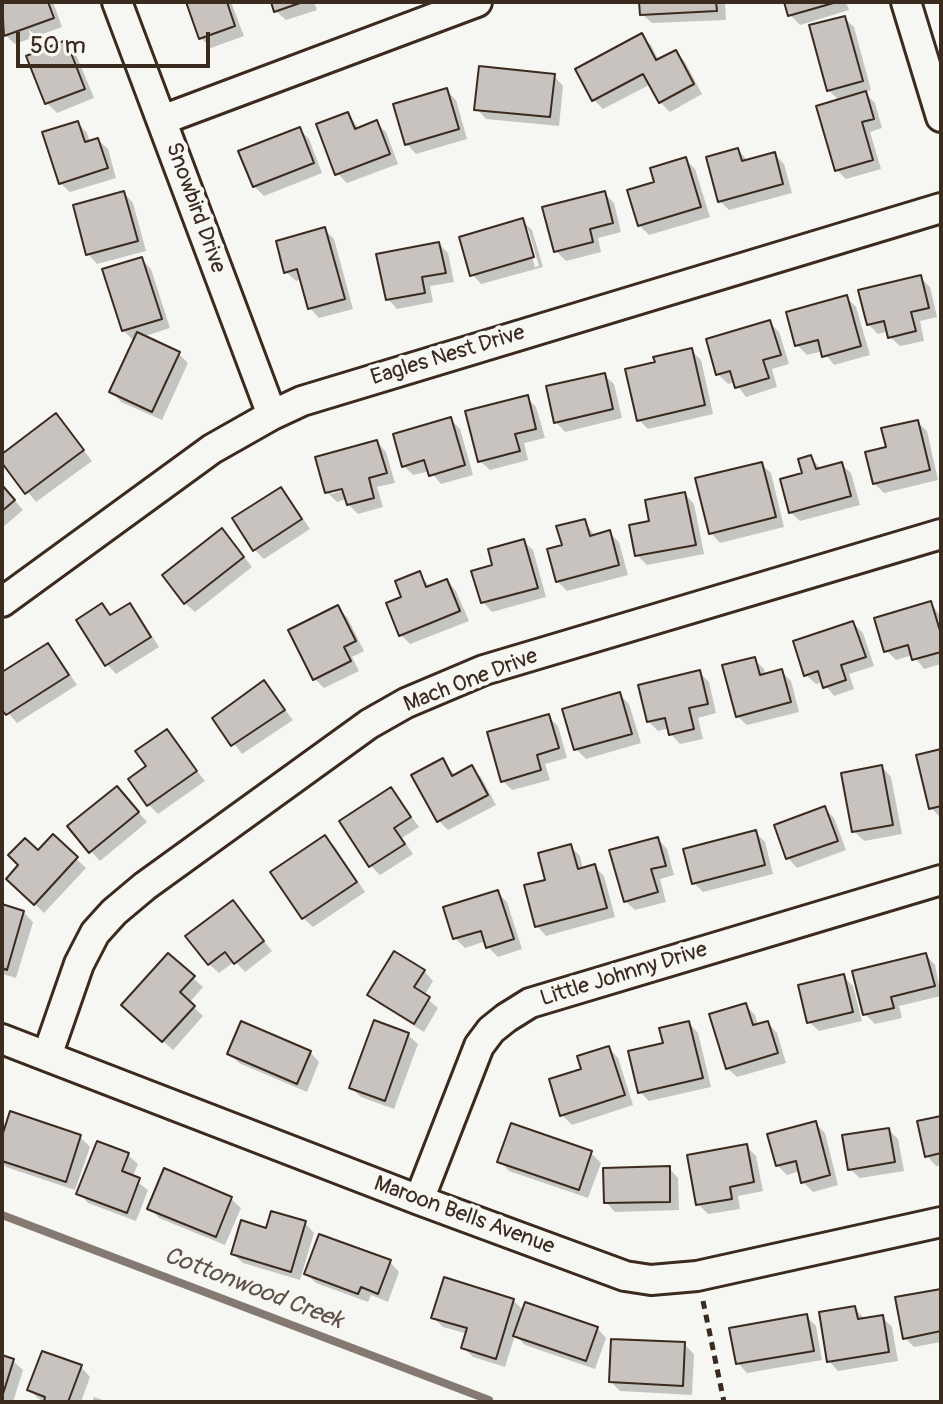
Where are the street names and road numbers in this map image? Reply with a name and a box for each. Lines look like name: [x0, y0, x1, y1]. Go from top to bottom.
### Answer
street label: Snowbird Drive: [159, 139, 231, 277]
street label: Eagles Nest Drive: [368, 320, 528, 392]
street label: Mach One Drive: [400, 643, 542, 719]
street label: Little Johnny Drive: [537, 937, 711, 1013]
street label: Maroon Bells Avenue: [370, 1171, 558, 1261]

